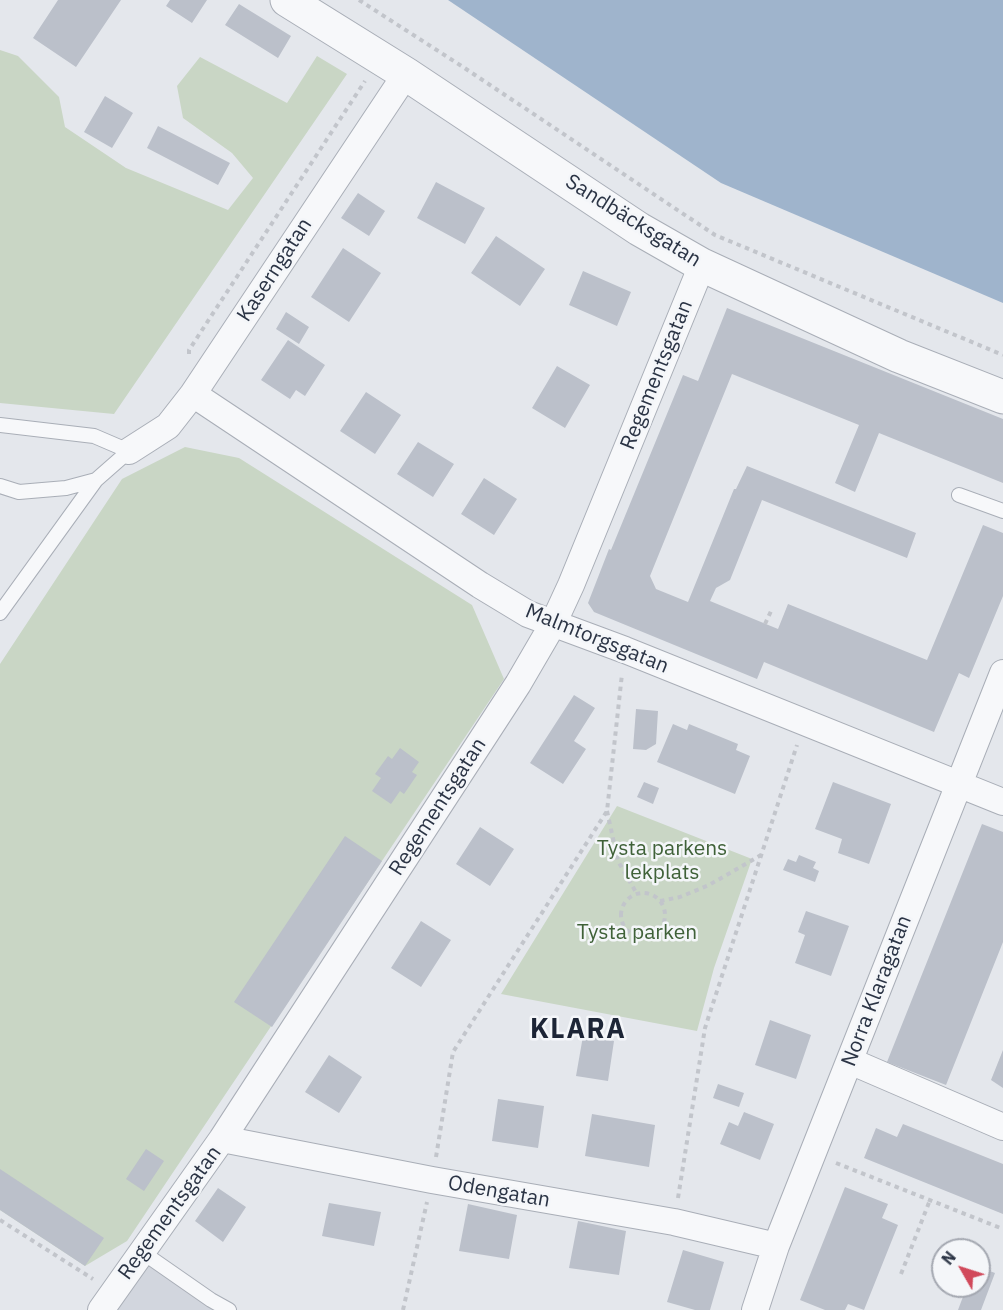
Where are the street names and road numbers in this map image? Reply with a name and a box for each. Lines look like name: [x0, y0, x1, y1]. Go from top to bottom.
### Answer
street label: Sandbäcksgatan: [561, 169, 705, 273]
street label: Kaserngatan: [232, 214, 318, 326]
street label: Regementsgatan: [616, 297, 698, 453]
street label: Malmtorgsgatan: [522, 599, 672, 679]
street label: Regementsgatan: [384, 733, 492, 881]
street label: Norra Klaragatan: [837, 912, 917, 1070]
street label: Regementsgatan: [113, 1141, 227, 1285]
street label: Odengatan: [446, 1171, 552, 1213]

